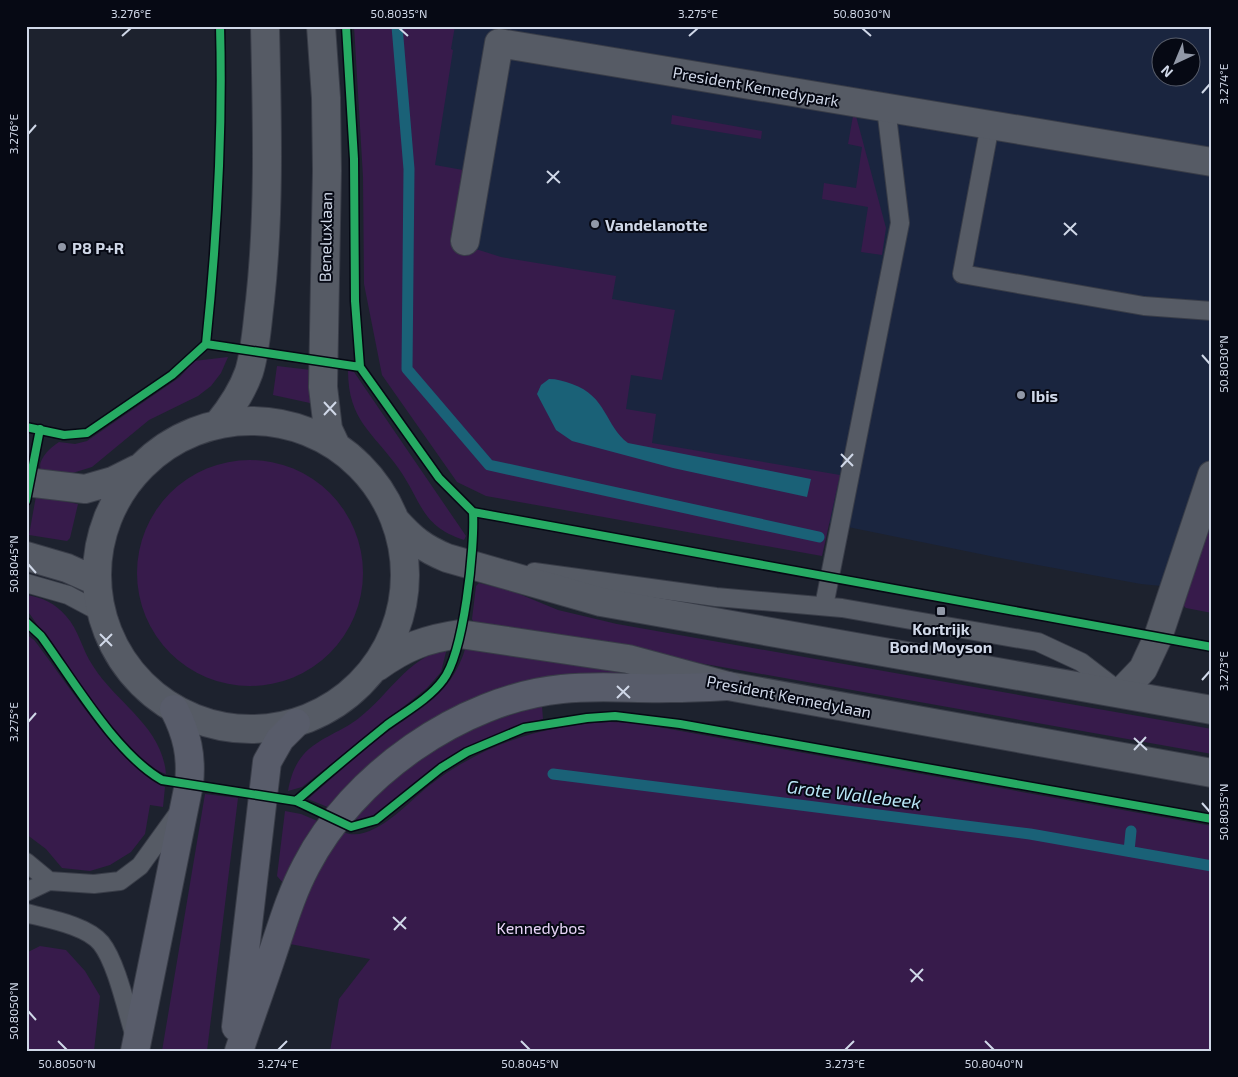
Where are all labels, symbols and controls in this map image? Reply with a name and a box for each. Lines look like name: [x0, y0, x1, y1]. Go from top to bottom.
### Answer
text: 3.276°E: [111, 6, 151, 20]
text: 50.8035°N: [371, 6, 427, 20]
text: 3.275°E: [678, 6, 718, 20]
text: 50.8030°N: [833, 6, 891, 20]
north arrow: [1150, 38, 1200, 88]
street label: President Kennedypark: [671, 62, 841, 110]
text: N: [1157, 62, 1176, 81]
text: 3.274°E: [1216, 63, 1230, 104]
text: 3.276°E: [6, 114, 20, 154]
street label: Beneluxlaan: [315, 192, 335, 282]
place label: Vandelanotte: [605, 215, 708, 234]
marker: Vandelanotte: [589, 218, 601, 230]
place label: P8 P+R: [72, 238, 124, 257]
marker: P8 P+R: [56, 241, 68, 253]
text: 50.8030°N: [1216, 335, 1230, 393]
place label: Ibis: [1031, 386, 1058, 405]
marker: Ibis: [1015, 389, 1027, 401]
text: 50.8045°N: [6, 535, 20, 593]
marker: Kortrijk Bond Moyson: [935, 605, 947, 617]
place label: Kortrijk Bond Moyson: [890, 619, 992, 657]
text: 3.273°E: [1216, 651, 1230, 691]
street label: President Kennedylaan: [705, 671, 873, 721]
text: 3.275°E: [6, 702, 20, 742]
water label: Grote Wallebeek: [786, 775, 922, 813]
text: 50.8035°N: [1216, 784, 1230, 840]
park label: Kennedybos: [497, 918, 586, 937]
text: 50.8050°N: [6, 982, 20, 1040]
text: 50.8050°N: [38, 1056, 96, 1070]
text: 3.274°E: [258, 1056, 299, 1070]
text: 50.8045°N: [501, 1056, 559, 1070]
text: 3.273°E: [825, 1056, 865, 1070]
text: 50.8040°N: [965, 1056, 1023, 1070]

